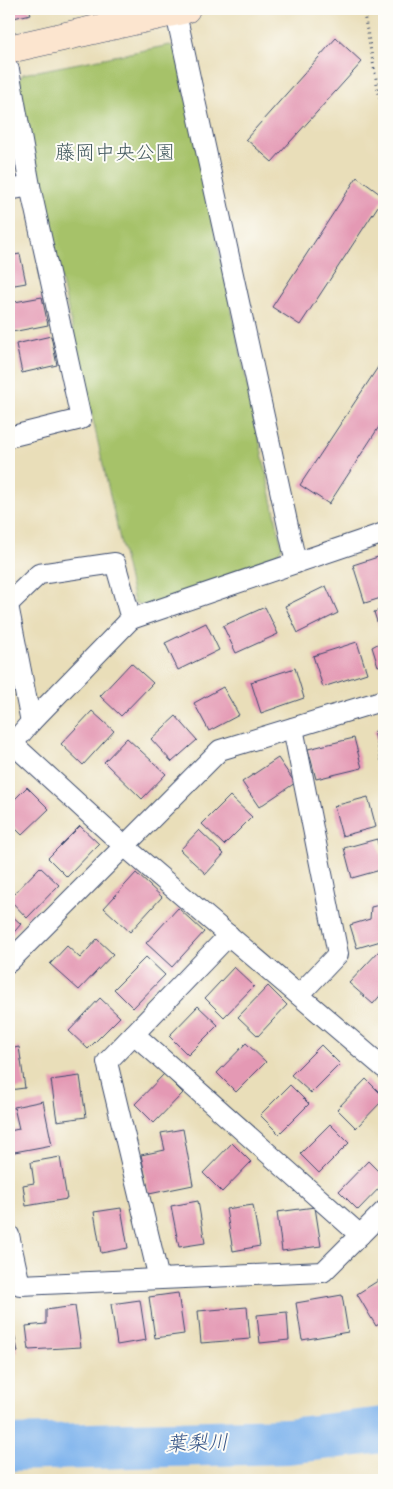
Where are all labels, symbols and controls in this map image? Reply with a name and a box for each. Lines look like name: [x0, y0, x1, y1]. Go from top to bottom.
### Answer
park label: 藤岡中央公園: [55, 140, 175, 167]
water label: 葉梨川: [165, 1429, 229, 1459]

